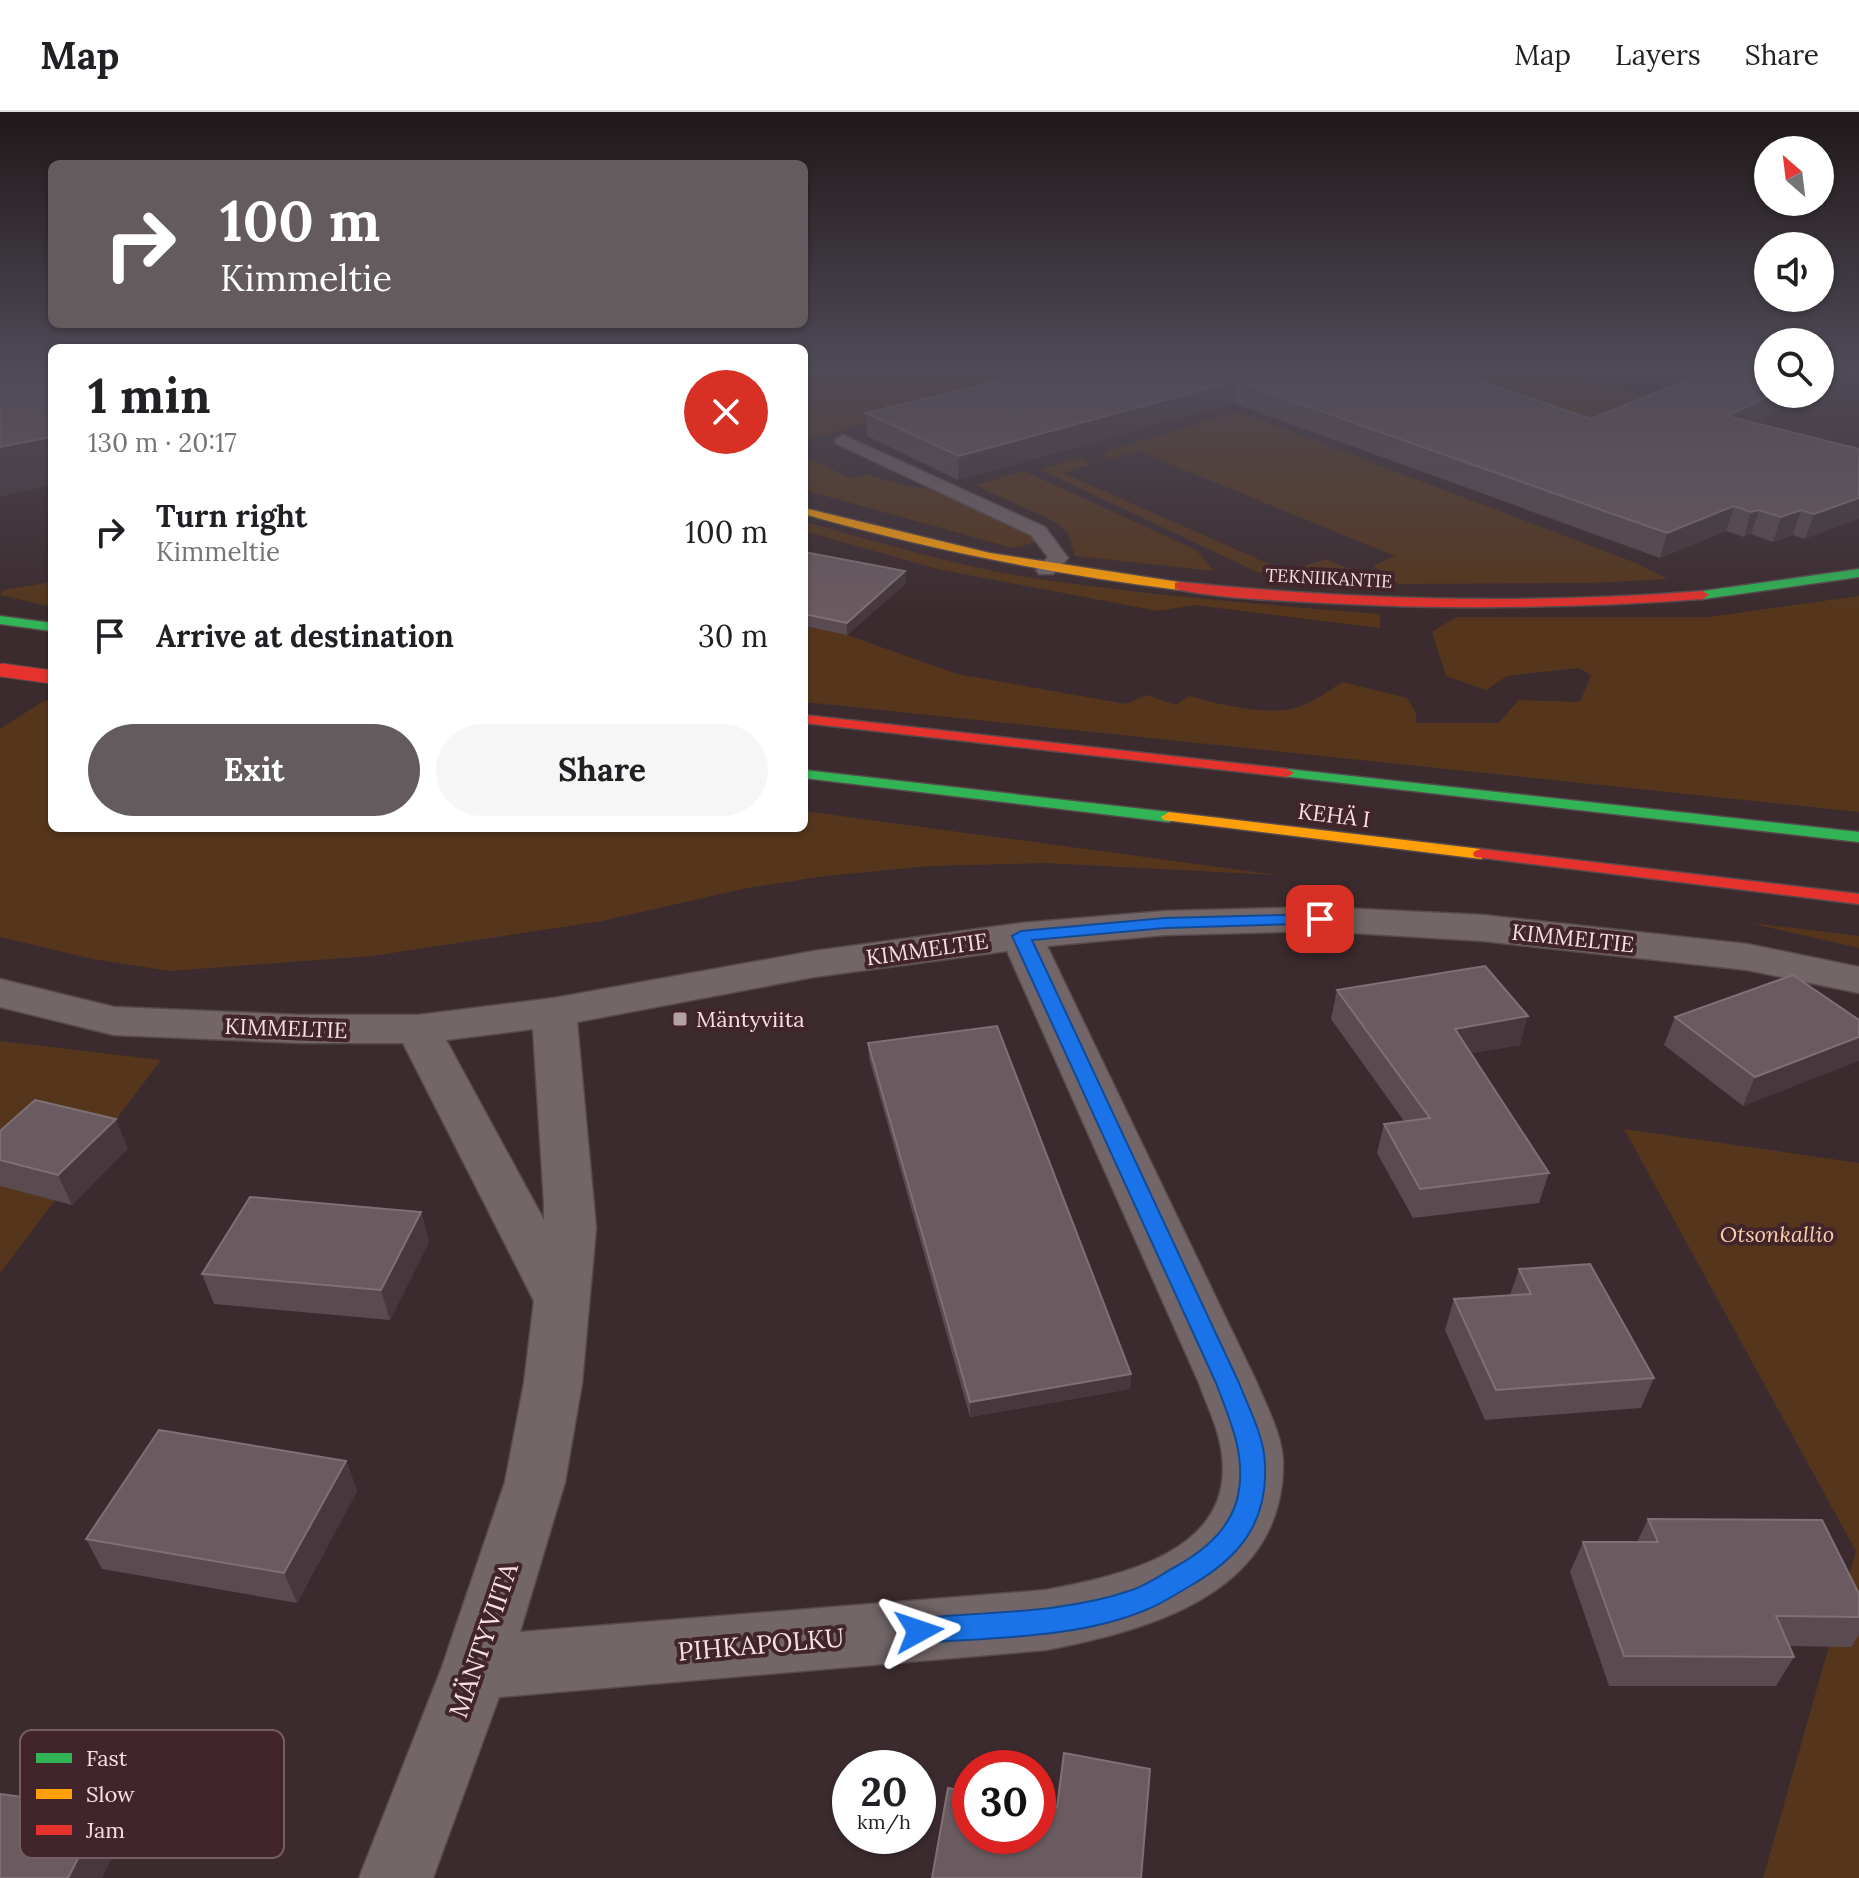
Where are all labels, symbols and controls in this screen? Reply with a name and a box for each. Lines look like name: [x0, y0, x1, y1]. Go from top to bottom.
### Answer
text: Map: [40, 31, 119, 79]
text: Map: [1514, 37, 1571, 73]
text: Layers: [1615, 37, 1701, 73]
text: Share: [1745, 37, 1819, 73]
north arrow: [1754, 136, 1834, 216]
map controls: [1754, 136, 1834, 408]
text: 100 m: [220, 185, 380, 256]
icon: right: [88, 192, 192, 296]
button: sound: [1754, 232, 1834, 312]
text: Kimmeltie: [220, 255, 392, 301]
button: search: [1754, 328, 1834, 408]
text: 1 min: [88, 365, 211, 426]
button: close: [684, 370, 768, 454]
text: 130 m · 20:17: [88, 426, 236, 459]
text: Turn right: [156, 497, 307, 535]
icon: right: [88, 510, 132, 554]
text: 100 m: [685, 513, 768, 551]
text: Kimmeltie: [156, 535, 280, 568]
street label: TEKNIIKANTIE: [1265, 563, 1393, 593]
icon: arrive: [88, 614, 132, 658]
text: Arrive at destination: [156, 617, 454, 655]
text: 30 m: [698, 617, 768, 655]
button: Exit: [88, 724, 420, 816]
button: Share: [436, 724, 768, 816]
street label: KEHÄ I: [1296, 797, 1372, 833]
pin: [1286, 885, 1354, 953]
icon: arrive: [1298, 897, 1342, 941]
street label: KIMMELTIE: [1510, 918, 1636, 958]
street label: KIMMELTIE: [864, 927, 990, 971]
place label: Mäntyviita: [696, 1005, 805, 1033]
marker: Mäntyviita: [671, 1010, 689, 1028]
street label: KIMMELTIE: [224, 1012, 348, 1044]
park label: Otsonkallio: [1720, 1220, 1834, 1248]
street label: MÄNTYVIITA: [441, 1557, 525, 1722]
position arrow: [877, 1589, 961, 1673]
street label: PIHKAPOLKU: [676, 1620, 846, 1668]
legend: [20, 1730, 284, 1858]
text: Fast: [86, 1744, 128, 1772]
speed limit sign: 30: [952, 1750, 1056, 1854]
text: 20: [861, 1766, 907, 1817]
text: Slow: [86, 1780, 135, 1808]
text: km/h: [857, 1809, 911, 1834]
text: Jam: [85, 1816, 125, 1844]

